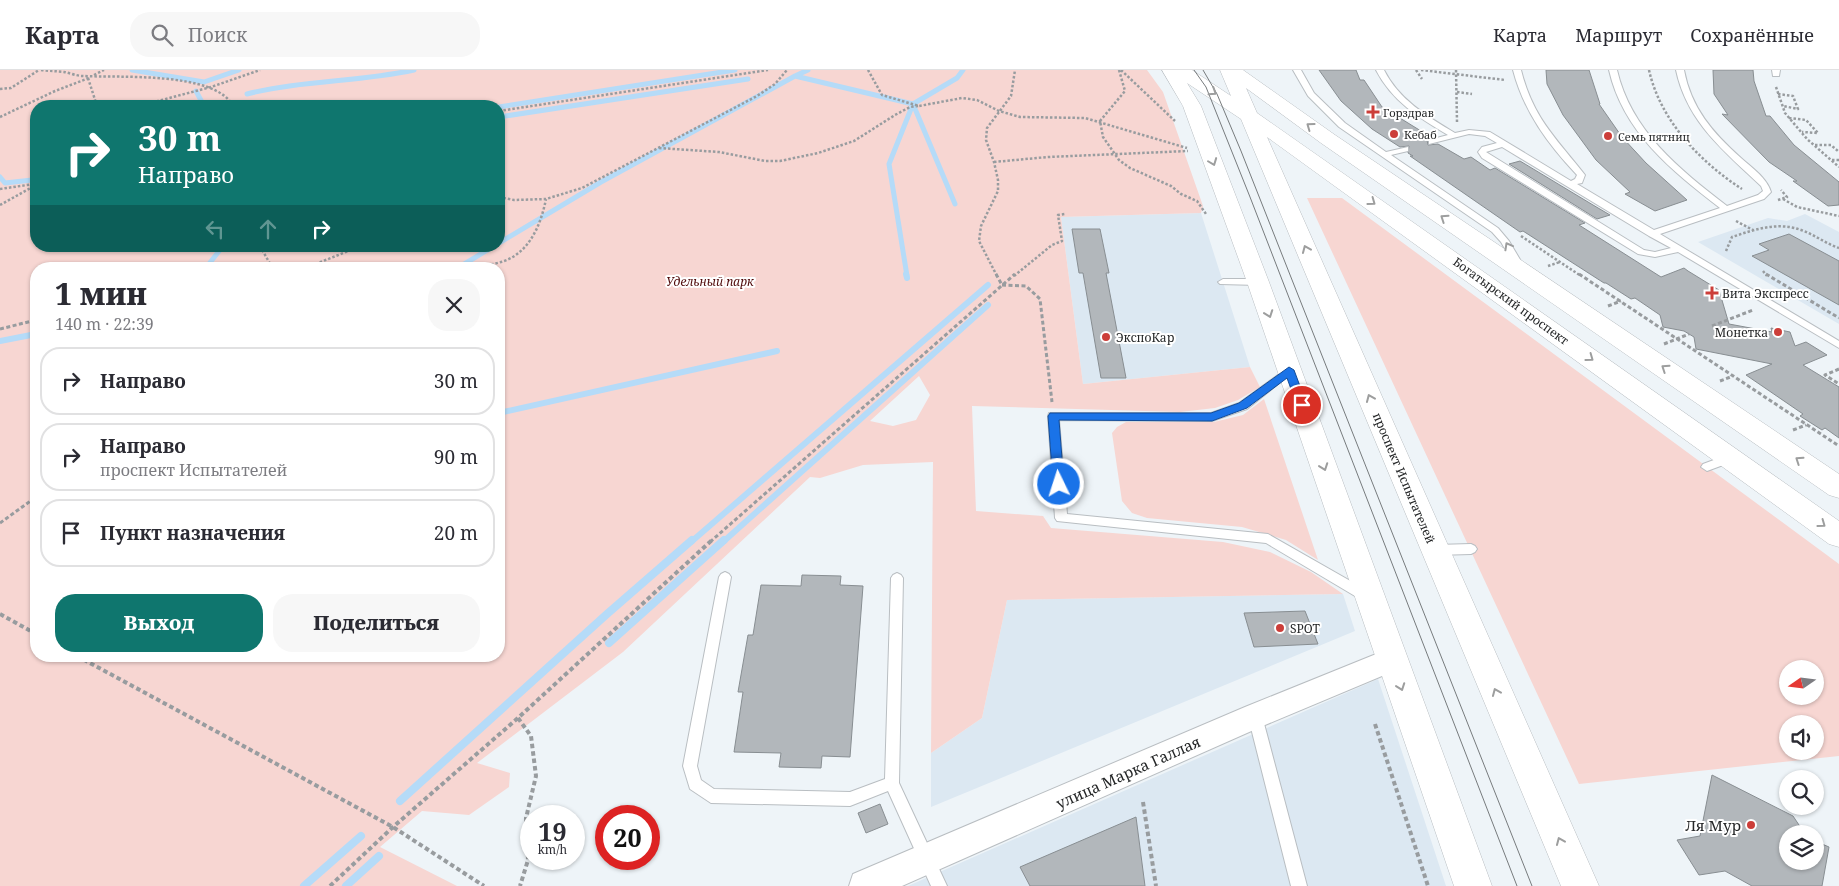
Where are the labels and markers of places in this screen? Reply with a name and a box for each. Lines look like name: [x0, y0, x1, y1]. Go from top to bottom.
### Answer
place label: Горздрав: [1383, 105, 1434, 120]
marker: Горздрав: [1367, 106, 1379, 118]
place label: Кебаб: [1404, 127, 1437, 142]
marker: Кебаб: [1388, 128, 1400, 140]
place label: Семь пятниц: [1618, 129, 1690, 144]
marker: Семь пятниц: [1602, 130, 1614, 142]
place label: Вита Экспресс: [1722, 285, 1809, 302]
marker: Вита Экспресс: [1706, 287, 1718, 299]
place label: Монетка: [1715, 324, 1768, 341]
marker: Монетка: [1772, 326, 1784, 338]
place label: ЭкспоКар: [1116, 329, 1175, 346]
marker: ЭкспоКар: [1100, 331, 1112, 343]
pin: [1281, 384, 1323, 426]
place label: SPOT: [1290, 620, 1320, 637]
marker: SPOT: [1274, 622, 1286, 634]
place label: Ля Мур: [1685, 815, 1741, 835]
marker: Ля Мур: [1745, 819, 1757, 831]

